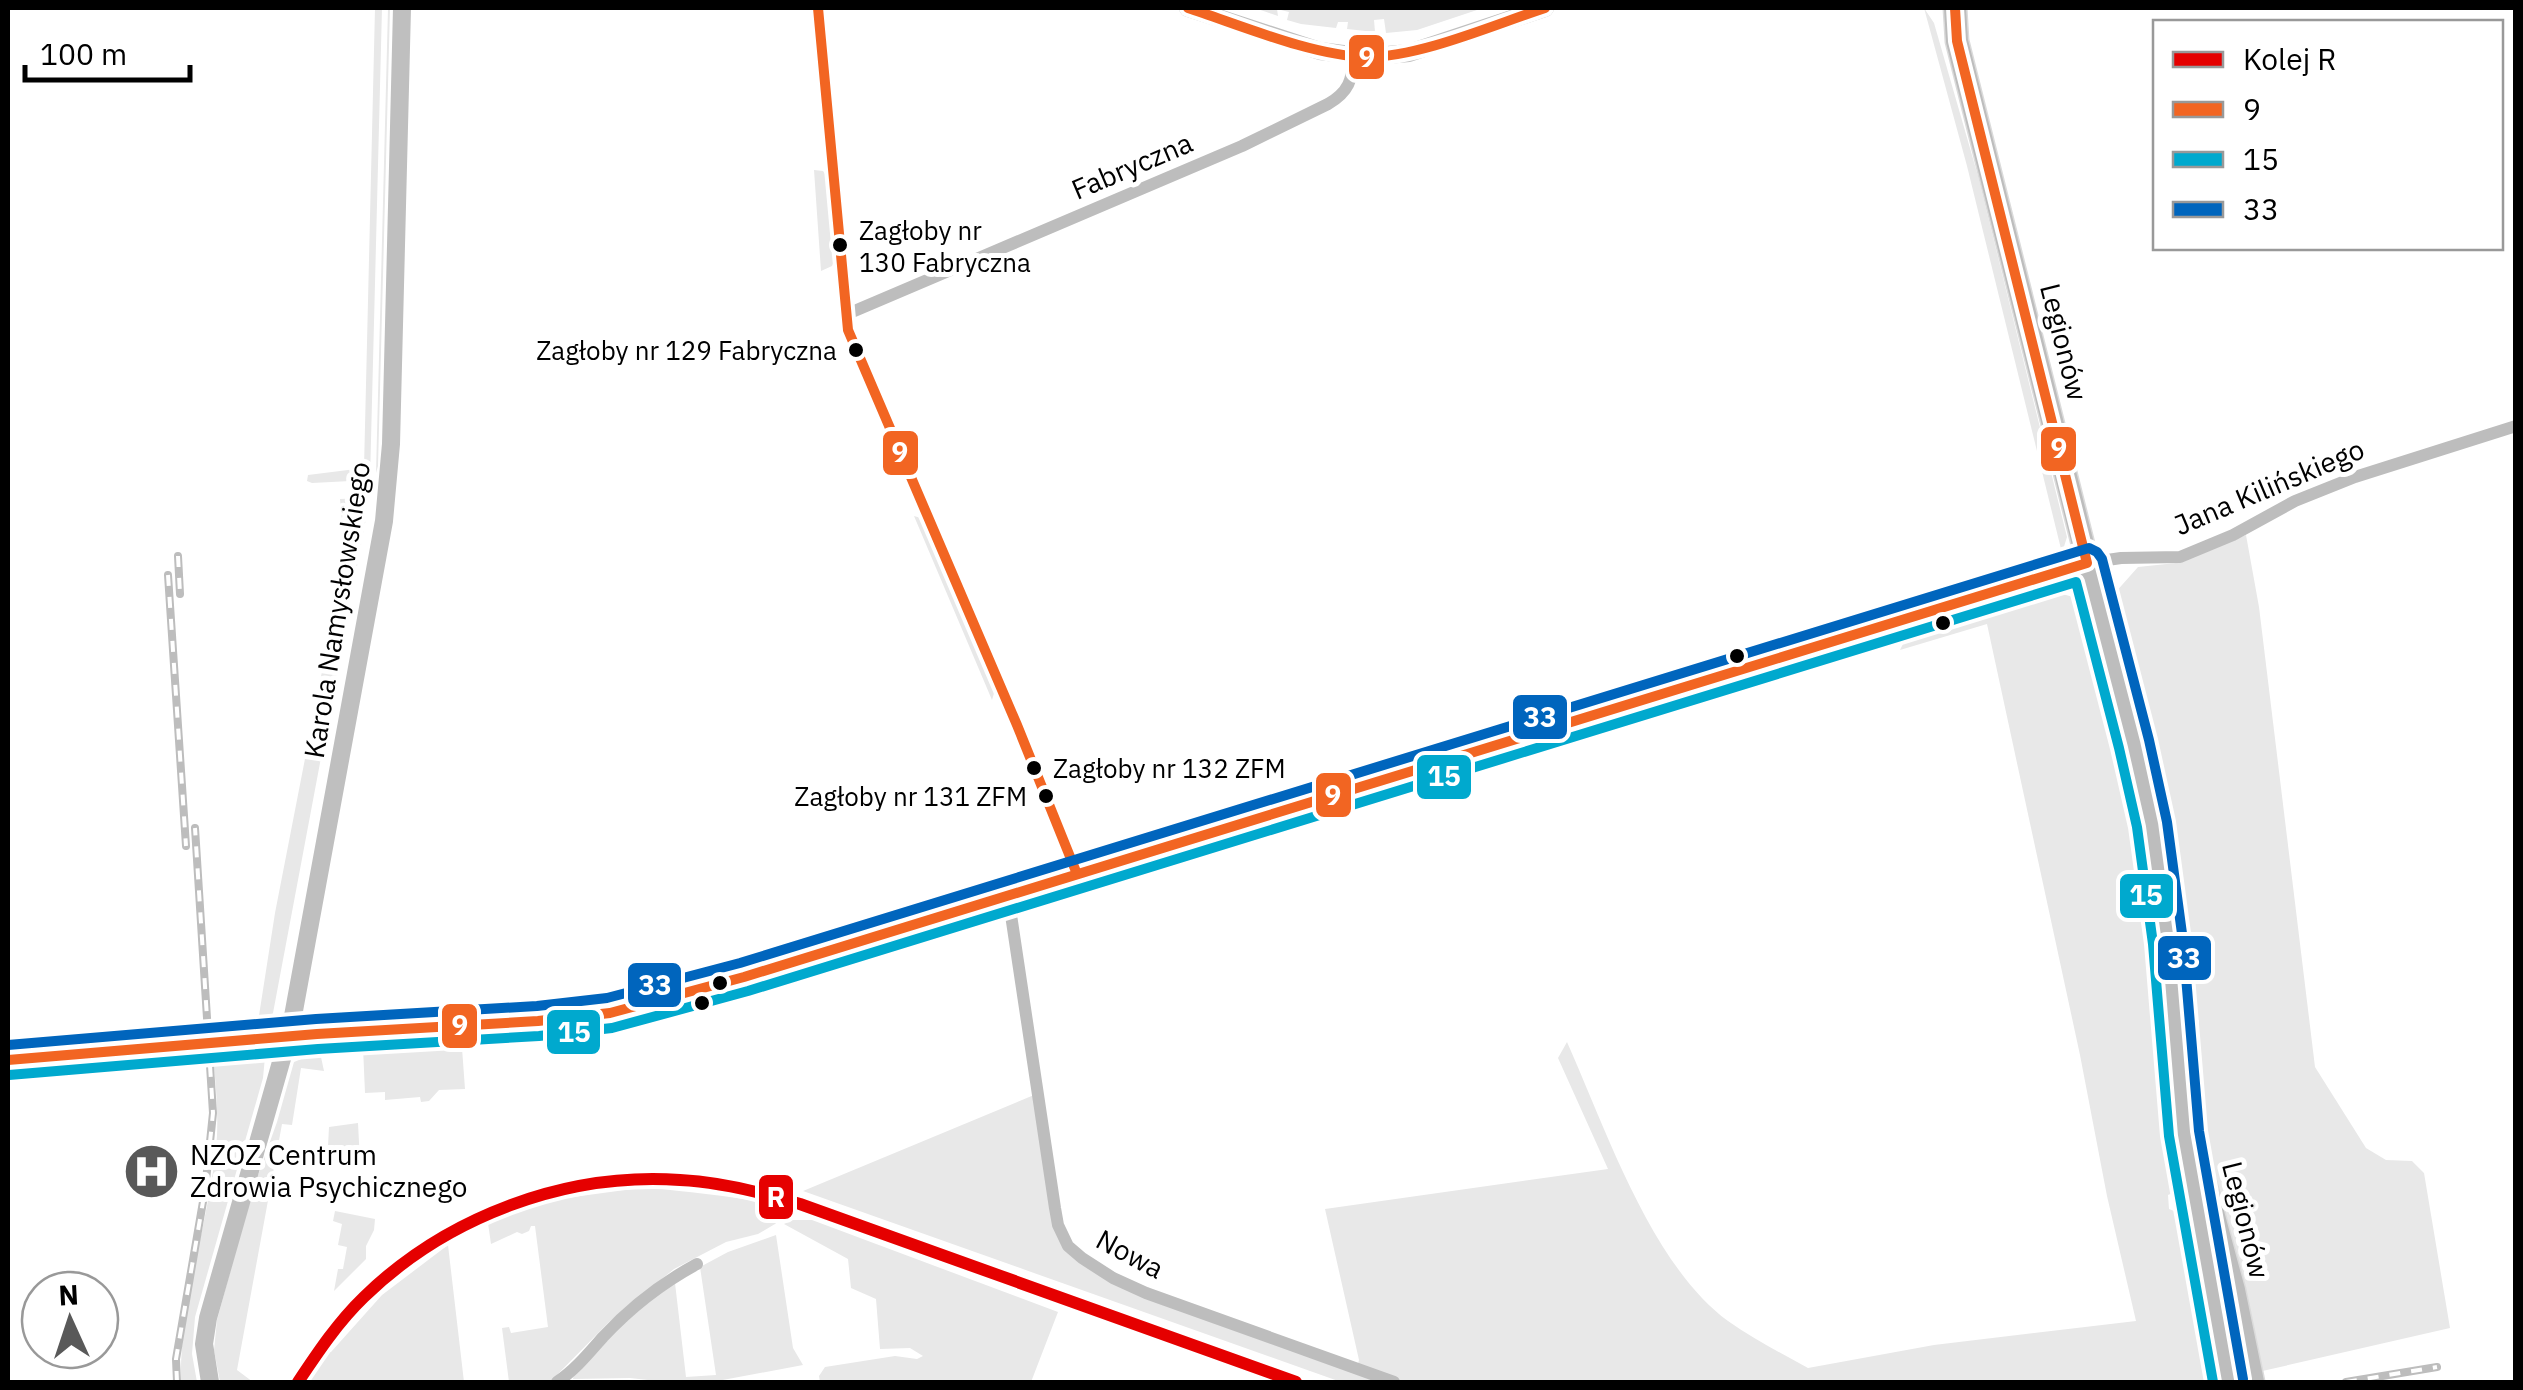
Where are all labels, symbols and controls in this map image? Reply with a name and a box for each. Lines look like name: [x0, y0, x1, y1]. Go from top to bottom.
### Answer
scale bar: [25, 20, 190, 82]
legend: [2153, 20, 2503, 250]
line badge: 9: [1347, 33, 1386, 81]
text: 100 m: [40, 34, 127, 73]
text: 9: [1359, 38, 1375, 75]
text: Kolej R: [2243, 39, 2336, 78]
text: 9: [2243, 89, 2261, 128]
street label: Fabryczna: [1066, 123, 1198, 208]
text: 15: [2243, 139, 2279, 178]
text: 33: [2243, 189, 2279, 228]
place label: Zagłoby nr 130 Fabryczna: [859, 213, 1031, 279]
marker: Zagłoby nr 130 Fabryczna: [830, 235, 850, 255]
street label: Legionów: [2032, 279, 2097, 404]
place label: Zagłoby nr 129 Fabryczna: [536, 333, 837, 367]
marker: Zagłoby nr 129 Fabryczna: [846, 340, 866, 360]
line badge: 9: [2039, 425, 2078, 473]
line badge: 9: [881, 429, 920, 477]
text: 9: [2051, 429, 2067, 466]
street label: Jana Kilińskiego: [2168, 430, 2369, 543]
text: 9: [892, 433, 908, 470]
street label: Karola Namysłowskiego: [295, 459, 378, 761]
unlabelled marker: [1933, 613, 1953, 633]
unlabelled marker: [1727, 646, 1747, 666]
line badge: 33: [1511, 693, 1569, 741]
text: 33: [1523, 698, 1557, 735]
place label: Zagłoby nr 132 ZFM: [1053, 751, 1286, 785]
line badge: 15: [1415, 753, 1473, 801]
text: 15: [1427, 757, 1461, 794]
marker: Zagłoby nr 132 ZFM: [1024, 758, 1044, 778]
line badge: 9: [1314, 771, 1353, 819]
text: 9: [1325, 776, 1341, 813]
place label: Zagłoby nr 131 ZFM: [794, 779, 1027, 813]
marker: Zagłoby nr 131 ZFM: [1036, 786, 1056, 806]
line badge: 15: [2118, 872, 2175, 920]
text: 15: [2129, 876, 2163, 913]
line badge: 33: [2156, 934, 2213, 982]
text: 33: [2167, 939, 2201, 976]
line badge: 33: [626, 961, 683, 1009]
text: 33: [638, 966, 672, 1003]
unlabelled marker: [710, 973, 730, 993]
unlabelled marker: [692, 993, 712, 1013]
line badge: 9: [440, 1002, 479, 1050]
text: 9: [452, 1006, 468, 1043]
line badge: 15: [545, 1008, 602, 1056]
text: 15: [557, 1013, 591, 1050]
place label: NZOZ Centrum Zdrowia Psychicznego: [190, 1136, 468, 1205]
hospital icon: NZOZ Centrum Zdrowia Psychicznego: [121, 1141, 181, 1201]
street label: Legionów: [2214, 1157, 2279, 1282]
line badge: R: [757, 1173, 795, 1221]
text: R: [767, 1178, 785, 1215]
street label: Nowa: [1090, 1220, 1171, 1287]
north arrow: [20, 1270, 120, 1370]
text: N: [58, 1276, 80, 1314]

